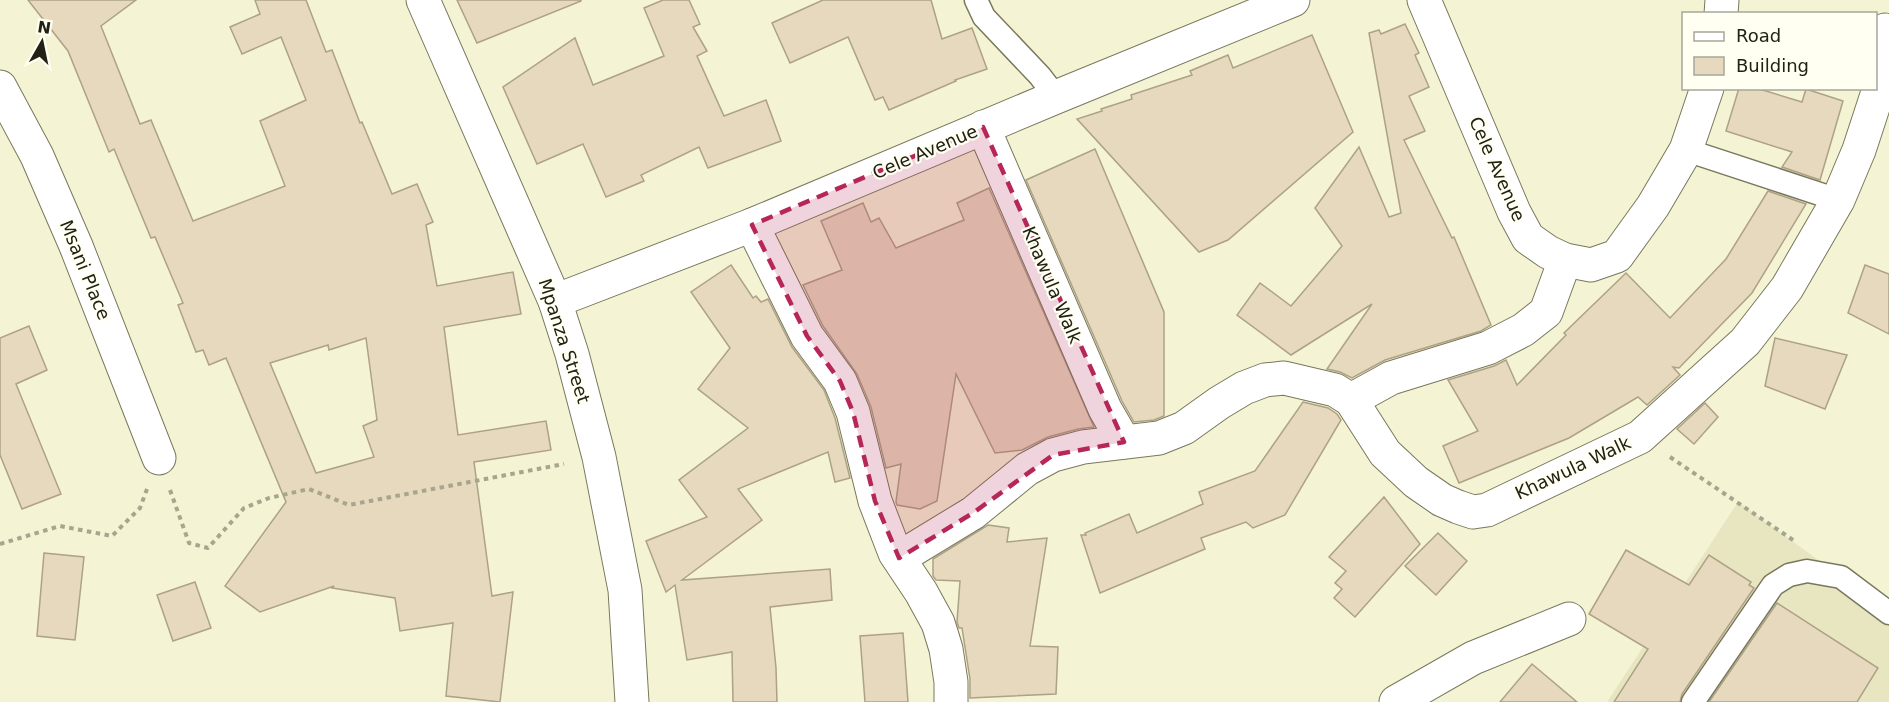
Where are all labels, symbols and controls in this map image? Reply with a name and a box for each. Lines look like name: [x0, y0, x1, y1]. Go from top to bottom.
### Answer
north arrow: [12, 12, 72, 72]
legend: [1682, 12, 1877, 90]
text: N: [36, 17, 52, 38]
text: Road: [1736, 25, 1781, 46]
text: Building: [1736, 55, 1809, 76]
street label: Cele Avenue: [1465, 113, 1530, 224]
street label: Cele Avenue: [869, 120, 981, 183]
street label: Msani Place: [56, 217, 115, 323]
street label: Khawula Walk: [1018, 223, 1087, 347]
street label: Mpanza Street: [534, 276, 595, 406]
street label: Khawula Walk: [1512, 431, 1634, 504]

